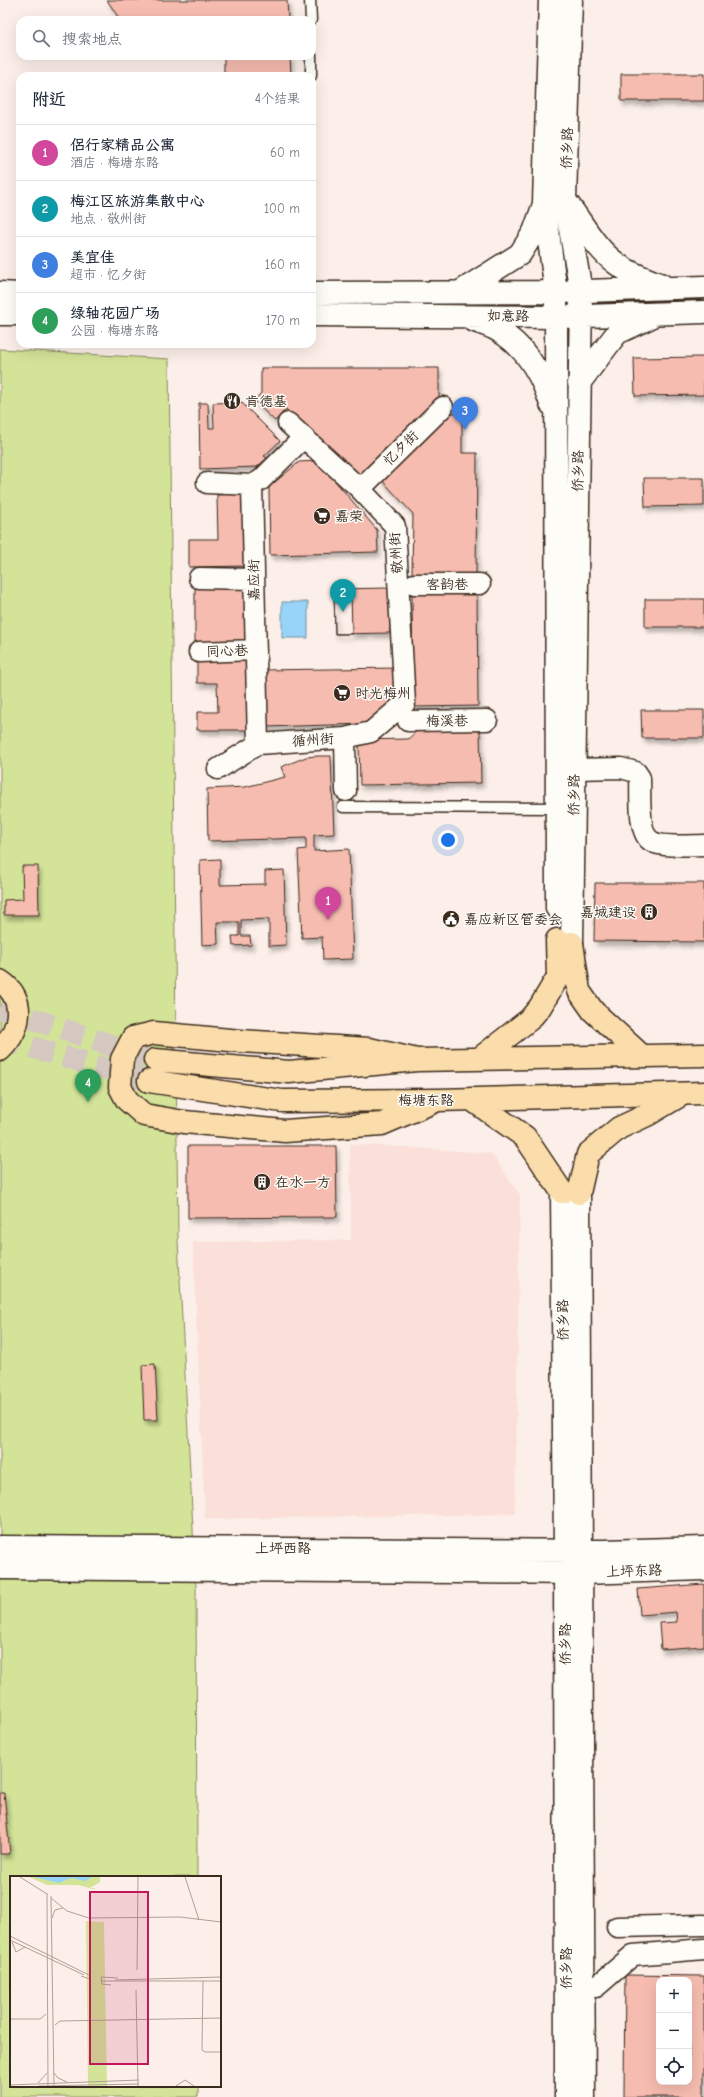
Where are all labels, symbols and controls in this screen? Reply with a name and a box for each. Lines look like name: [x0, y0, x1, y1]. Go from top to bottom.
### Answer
search box: [16, 16, 316, 60]
icon: search: [30, 27, 52, 49]
text: 搜索地点: [62, 30, 122, 48]
text: 附近: [32, 90, 66, 109]
text: 4个结果: [255, 91, 300, 106]
street label: 侨乡路: [558, 127, 576, 169]
text: 侣行家精品公寓: [70, 136, 175, 154]
text: 1: [42, 145, 48, 160]
text: 60 m: [270, 145, 300, 160]
text: 酒店 · 梅塘东路: [70, 155, 159, 170]
text: 梅江区旅游集散中心: [70, 192, 205, 210]
text: 2: [42, 201, 48, 216]
text: 100 m: [264, 201, 300, 216]
text: 地点 · 敬州街: [70, 211, 146, 226]
text: 美宜佳: [70, 248, 115, 266]
text: 3: [42, 257, 48, 272]
text: 160 m: [265, 257, 300, 272]
text: 超市 · 忆夕街: [70, 267, 146, 282]
text: 绿轴花园广场: [70, 304, 160, 322]
street label: 如意路: [487, 307, 529, 325]
text: 4: [42, 313, 48, 328]
text: 170 m: [266, 313, 300, 328]
text: 公园 · 梅塘东路: [70, 323, 159, 338]
restaurant icon: 肯德基: [222, 391, 242, 411]
place label: 肯德基: [245, 393, 287, 410]
pin: 3: [452, 397, 478, 430]
street label: 忆夕街: [380, 427, 422, 469]
street label: 侨乡路: [569, 450, 587, 492]
supermarket icon: 嘉荣: [312, 506, 332, 526]
place label: 嘉荣: [335, 508, 363, 525]
street label: 敬州街: [386, 531, 406, 575]
street label: 嘉应街: [245, 559, 263, 601]
street label: 客韵巷: [426, 576, 469, 593]
pin: 2: [330, 579, 356, 612]
street label: 同心巷: [206, 642, 249, 660]
supermarket icon: 时光梅州: [332, 683, 352, 703]
place label: 时光梅州: [355, 685, 411, 702]
street label: 梅溪巷: [426, 712, 469, 730]
street label: 循州街: [291, 730, 335, 750]
street label: 侨乡路: [565, 774, 583, 816]
your location: [438, 830, 458, 850]
pin: 1: [315, 887, 341, 920]
building icon: 嘉城建设: [639, 902, 659, 922]
place label: 嘉城建设: [580, 904, 636, 921]
public building icon: 嘉应新区管委会: [441, 909, 461, 929]
place label: 嘉应新区管委会: [464, 911, 562, 928]
pin: 4: [75, 1069, 101, 1102]
street label: 梅塘东路: [398, 1092, 454, 1109]
building icon: 在水一方: [252, 1172, 272, 1192]
place label: 在水一方: [275, 1174, 331, 1191]
street label: 侨乡路: [554, 1299, 572, 1341]
street label: 上坪西路: [255, 1540, 311, 1557]
street label: 上坪东路: [606, 1562, 662, 1580]
street label: 侨乡路: [557, 1623, 574, 1665]
inset map: [10, 1876, 221, 2087]
street label: 侨乡路: [558, 1947, 575, 1989]
map controls: [656, 1977, 692, 2085]
button: +: [656, 1977, 692, 2013]
button: −: [656, 2013, 692, 2049]
button: locate: [656, 2049, 692, 2085]

